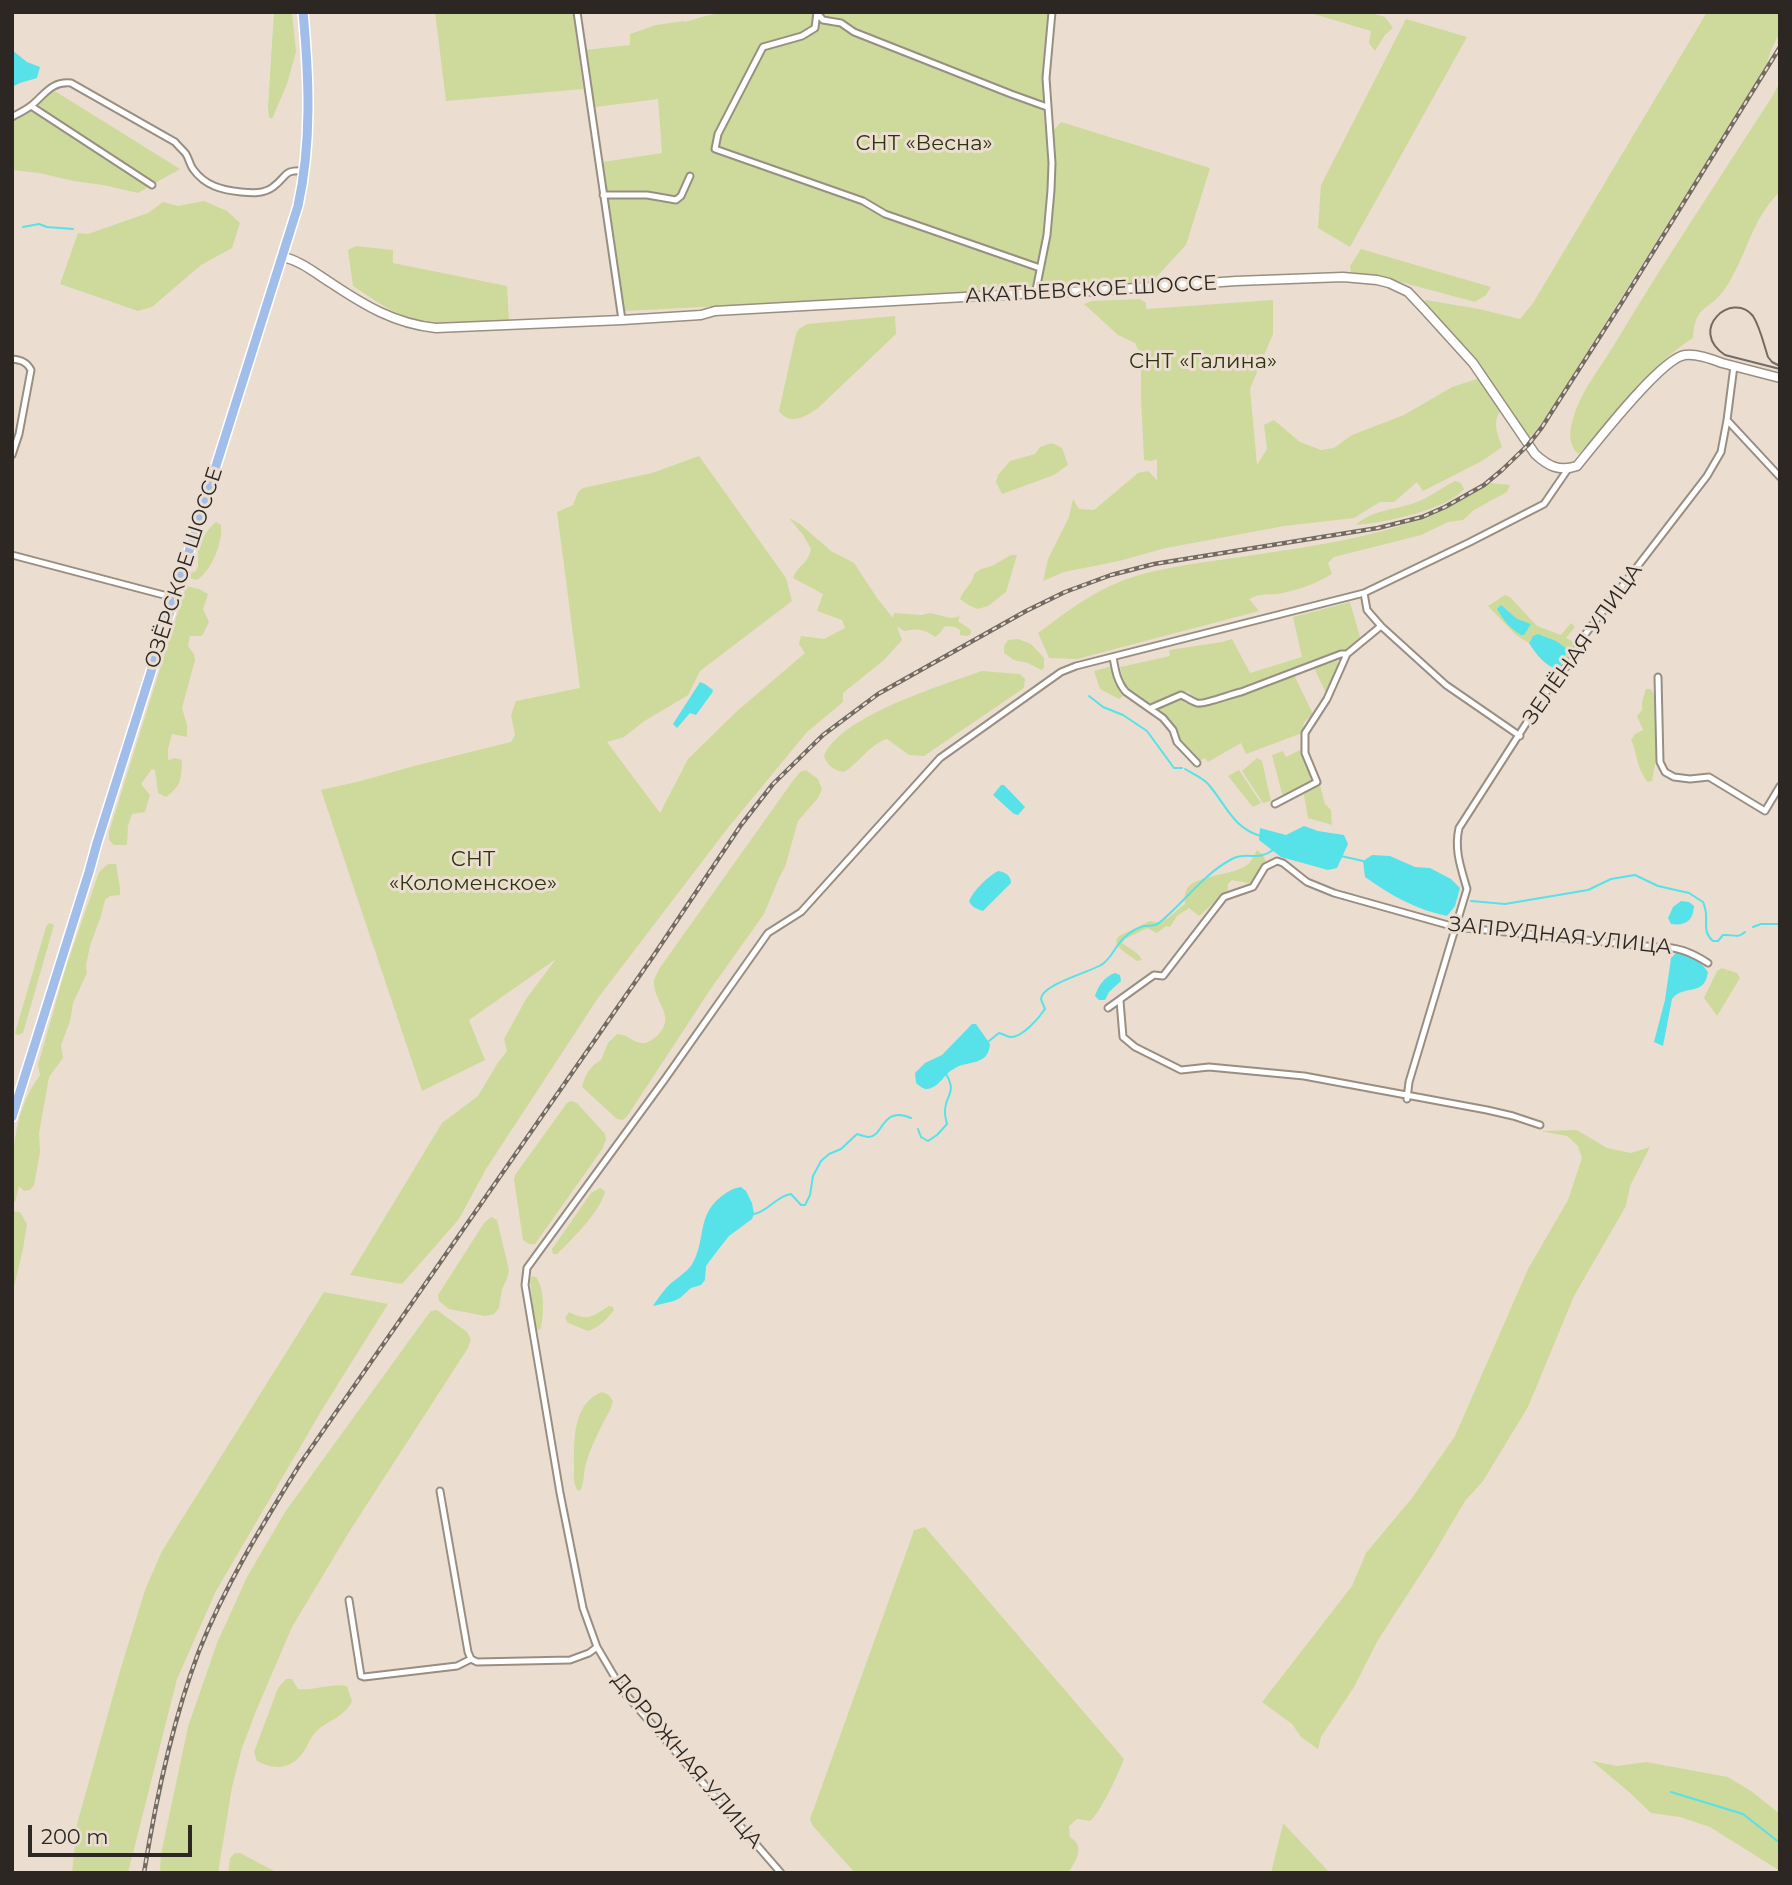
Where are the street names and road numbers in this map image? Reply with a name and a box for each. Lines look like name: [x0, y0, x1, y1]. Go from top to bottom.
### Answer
street label: АКАТЬЕВСКОЕ ШОССЕ: [965, 271, 1217, 309]
street label: ОЗЁРСКОЕ ШОССЕ: [140, 464, 228, 672]
street label: ЗЕЛЁНАЯ УЛИЦА: [1518, 559, 1648, 729]
street label: ЗАПРУДНАЯ УЛИЦА: [1447, 912, 1673, 960]
street label: ДОРОЖНАЯ УЛИЦА: [606, 1668, 768, 1854]

